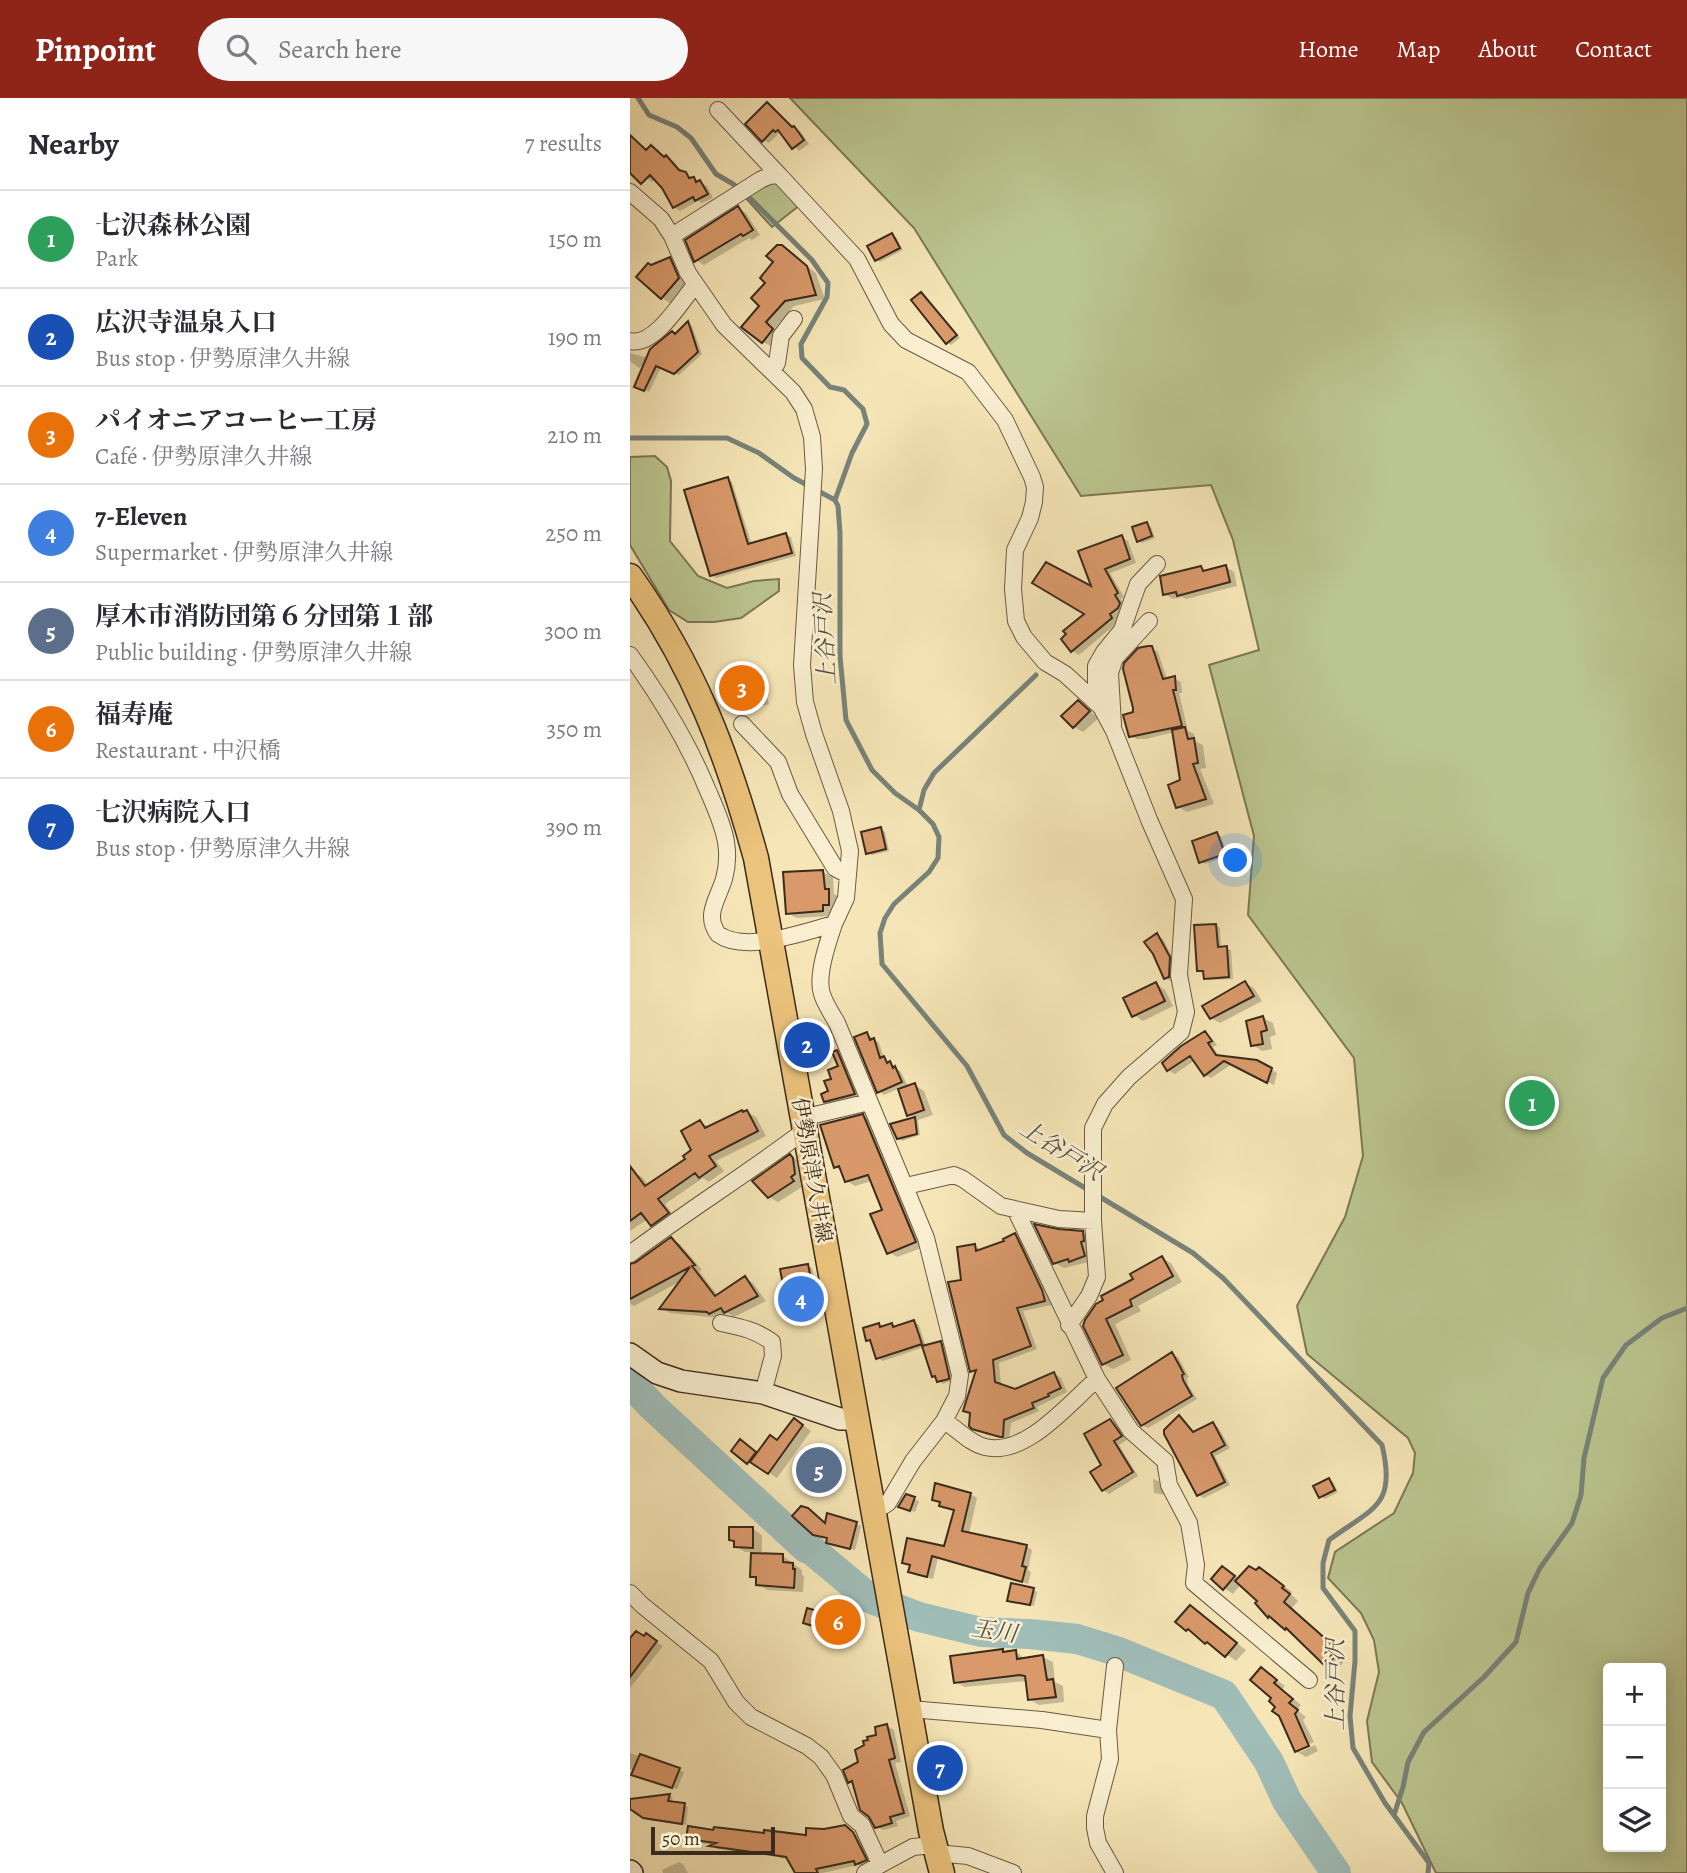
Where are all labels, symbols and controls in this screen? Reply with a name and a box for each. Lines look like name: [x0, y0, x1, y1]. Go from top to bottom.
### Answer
search box: [198, 18, 688, 81]
text: Pinpoint: [35, 27, 156, 72]
icon: search: [222, 30, 260, 68]
text: Search here: [278, 32, 402, 67]
text: Home: [1298, 33, 1359, 65]
text: Map: [1397, 33, 1441, 65]
text: About: [1479, 33, 1537, 65]
text: Contact: [1575, 33, 1652, 65]
text: Nearby: [28, 124, 119, 164]
text: 7 results: [525, 128, 602, 159]
text: 七沢森林公園: [95, 208, 251, 243]
text: 1: [47, 224, 55, 255]
text: 150 m: [548, 224, 602, 255]
text: Park: [95, 243, 138, 274]
text: 広沢寺温泉入口: [95, 305, 277, 340]
text: 2: [45, 322, 57, 353]
text: 190 m: [548, 322, 602, 353]
text: Bus stop · 伊勢原津久井線: [95, 343, 350, 374]
text: パイオニアコーヒー工房: [95, 403, 377, 438]
text: 3: [46, 420, 56, 451]
text: 210 m: [547, 420, 602, 451]
text: Café · 伊勢原津久井線: [95, 441, 312, 472]
text: 7-Eleven: [95, 499, 187, 534]
text: 4: [46, 518, 56, 549]
text: 250 m: [545, 518, 602, 549]
text: Supermarket · 伊勢原津久井線: [95, 537, 393, 568]
water label: 上谷戸沢: [807, 589, 843, 686]
text: 厚木市消防団第６分団第１部: [95, 599, 433, 634]
text: 5: [46, 616, 56, 647]
text: 300 m: [544, 616, 602, 647]
text: Public building · 伊勢原津久井線: [95, 637, 412, 668]
pin: 3: [719, 662, 765, 714]
text: 福寿庵: [95, 697, 173, 732]
text: 6: [46, 714, 56, 745]
text: 350 m: [547, 714, 602, 745]
text: Restaurant · 中沢橋: [95, 735, 281, 766]
text: 七沢病院入口: [95, 795, 251, 830]
text: 7: [46, 812, 56, 843]
text: 390 m: [546, 812, 602, 843]
text: Bus stop · 伊勢原津久井線: [95, 833, 350, 864]
your location: [1218, 843, 1252, 877]
pin: 2: [784, 1019, 830, 1071]
pin: 1: [1509, 1077, 1555, 1129]
street label: 伊勢原津久井線: [785, 1095, 839, 1245]
water label: 上谷戸沢: [1014, 1112, 1111, 1189]
pin: 4: [778, 1273, 824, 1325]
pin: 5: [796, 1444, 842, 1496]
pin: 6: [815, 1596, 861, 1648]
water label: 玉川: [969, 1612, 1022, 1650]
water label: 上谷戸沢: [1320, 1636, 1351, 1731]
map controls: [1603, 1663, 1666, 1852]
button: +: [1603, 1663, 1666, 1726]
button: −: [1603, 1726, 1666, 1789]
pin: 7: [917, 1742, 963, 1794]
button: layers: [1603, 1789, 1666, 1852]
scale bar: [651, 1824, 775, 1856]
text: 50 m: [662, 1826, 700, 1852]

